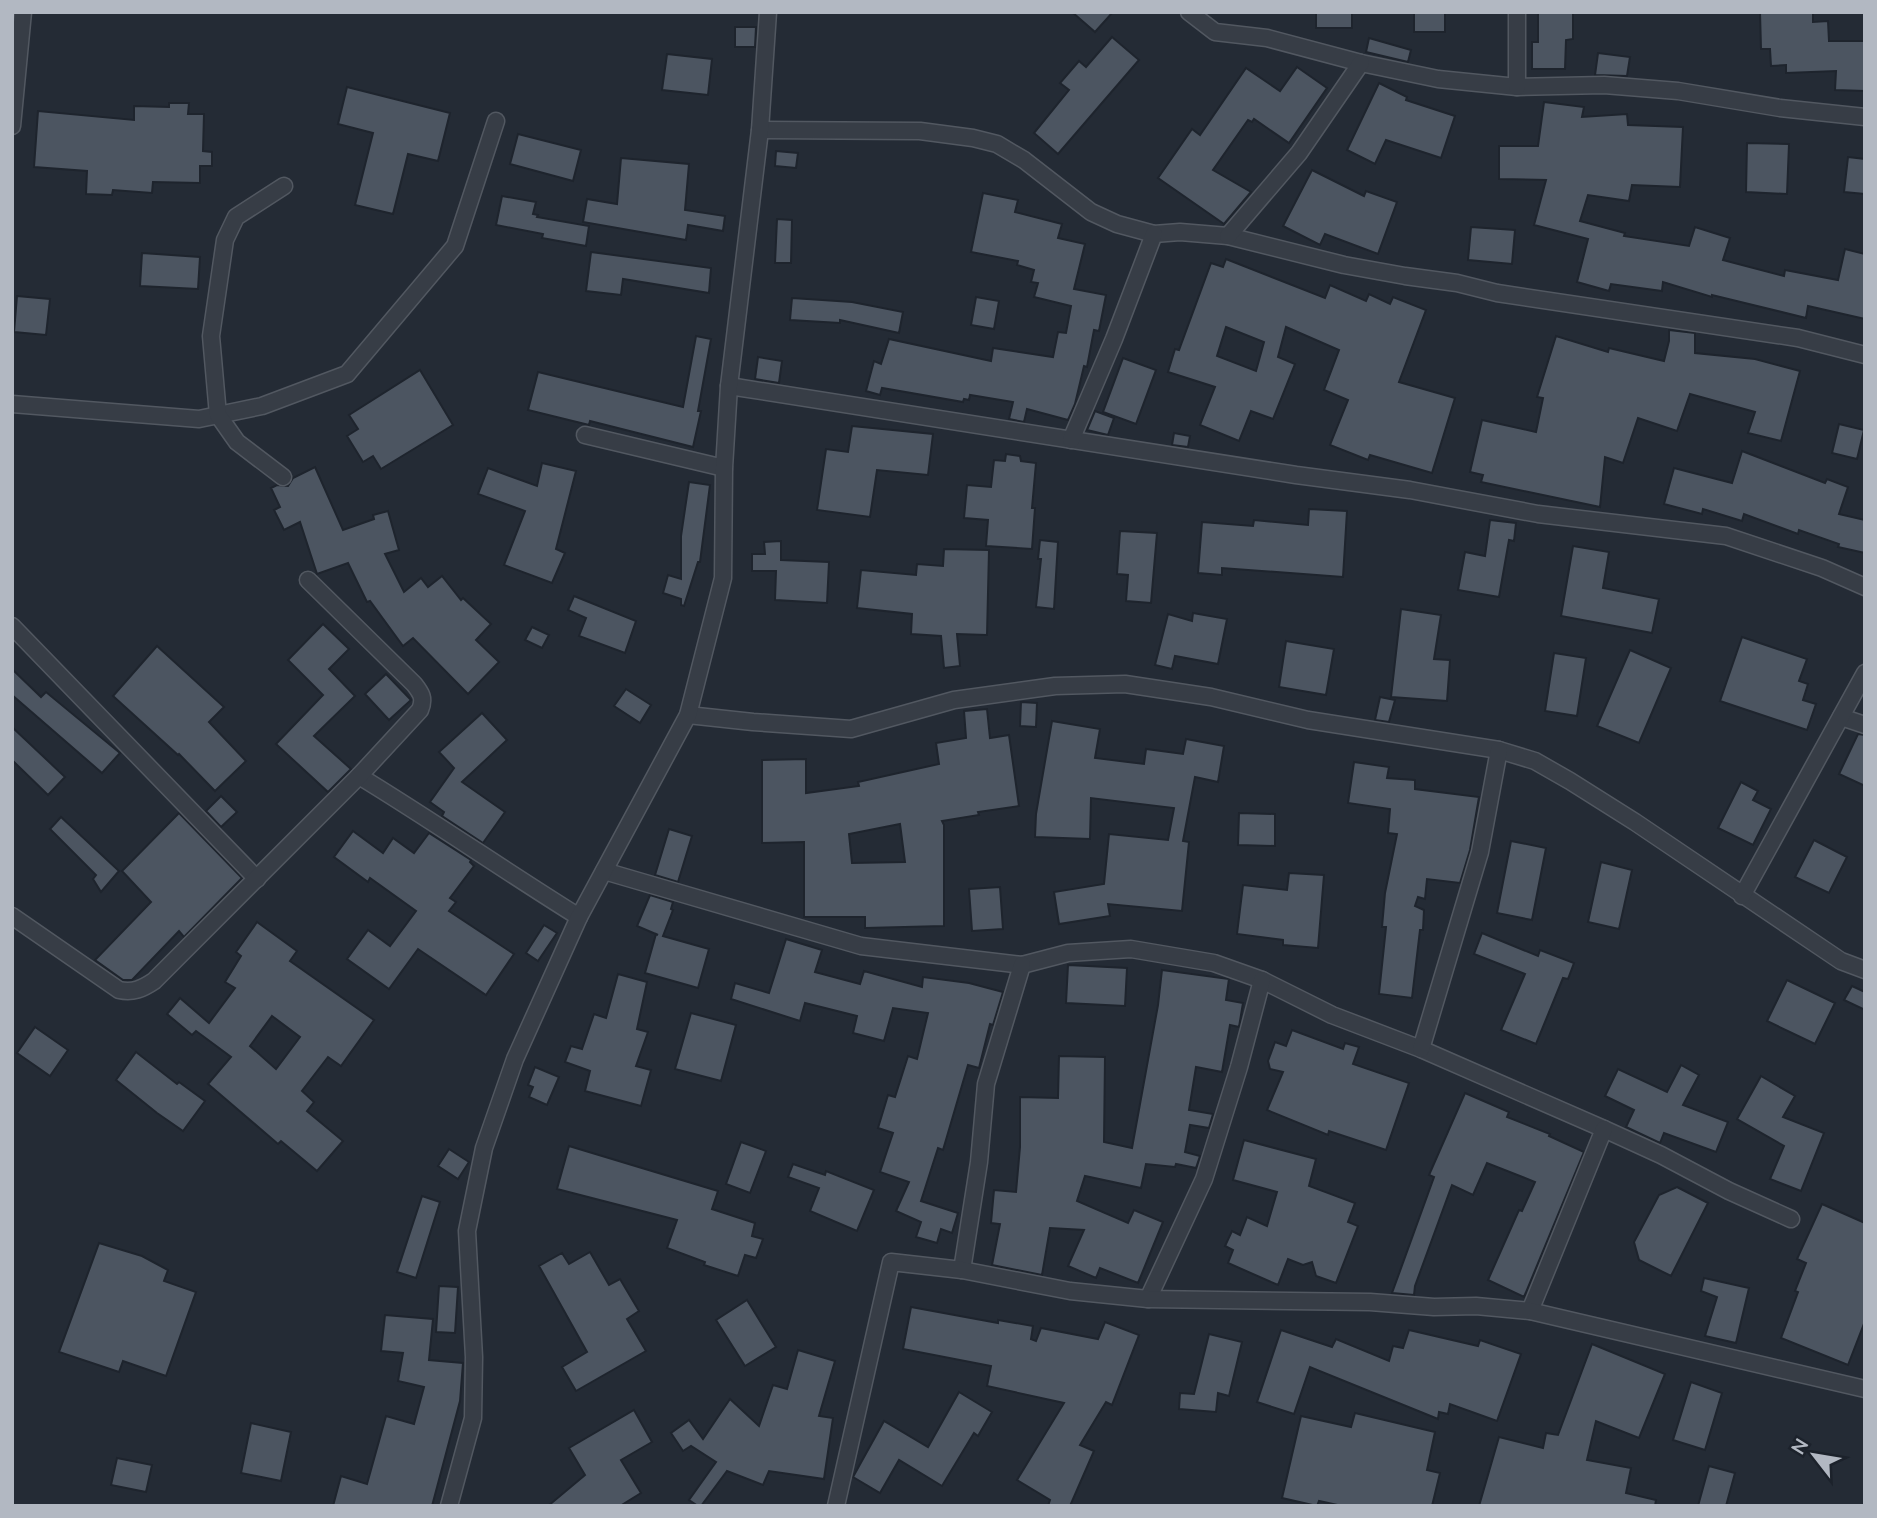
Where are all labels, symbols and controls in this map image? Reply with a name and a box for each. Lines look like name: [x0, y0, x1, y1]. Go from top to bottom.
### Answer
north arrow: [1779, 1420, 1849, 1490]
text: N: [1785, 1434, 1813, 1459]

